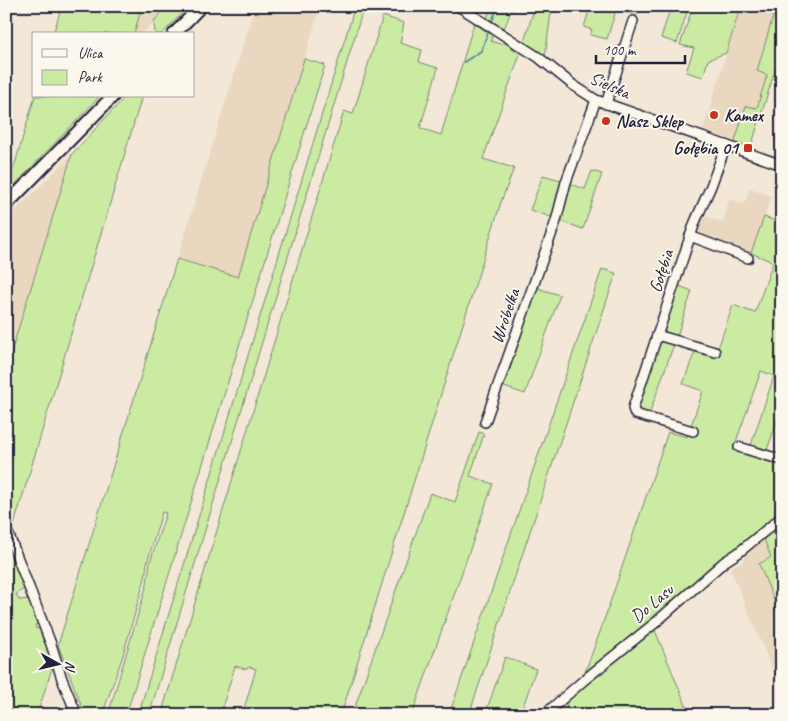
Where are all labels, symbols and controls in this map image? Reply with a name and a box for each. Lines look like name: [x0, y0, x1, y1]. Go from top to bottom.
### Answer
legend: [32, 32, 195, 98]
scale bar: [596, 32, 684, 64]
text: 100 m: [603, 41, 637, 60]
text: Ulica: [78, 44, 103, 63]
street label: Sielska: [587, 67, 635, 104]
text: Park: [78, 68, 103, 87]
place label: Kamex: [724, 104, 765, 126]
marker: Kamex: [708, 109, 720, 121]
place label: Nasz Sklep: [616, 110, 684, 132]
marker: Nasz Sklep: [600, 115, 612, 127]
place label: Gołębia 01: [673, 137, 740, 159]
marker: Gołębia 01: [742, 142, 754, 154]
street label: Gołębia: [644, 245, 679, 295]
street label: Wróbelka: [485, 284, 525, 346]
street label: Do Lasu: [626, 578, 679, 627]
north arrow: [32, 638, 82, 688]
text: N: [61, 660, 79, 674]

